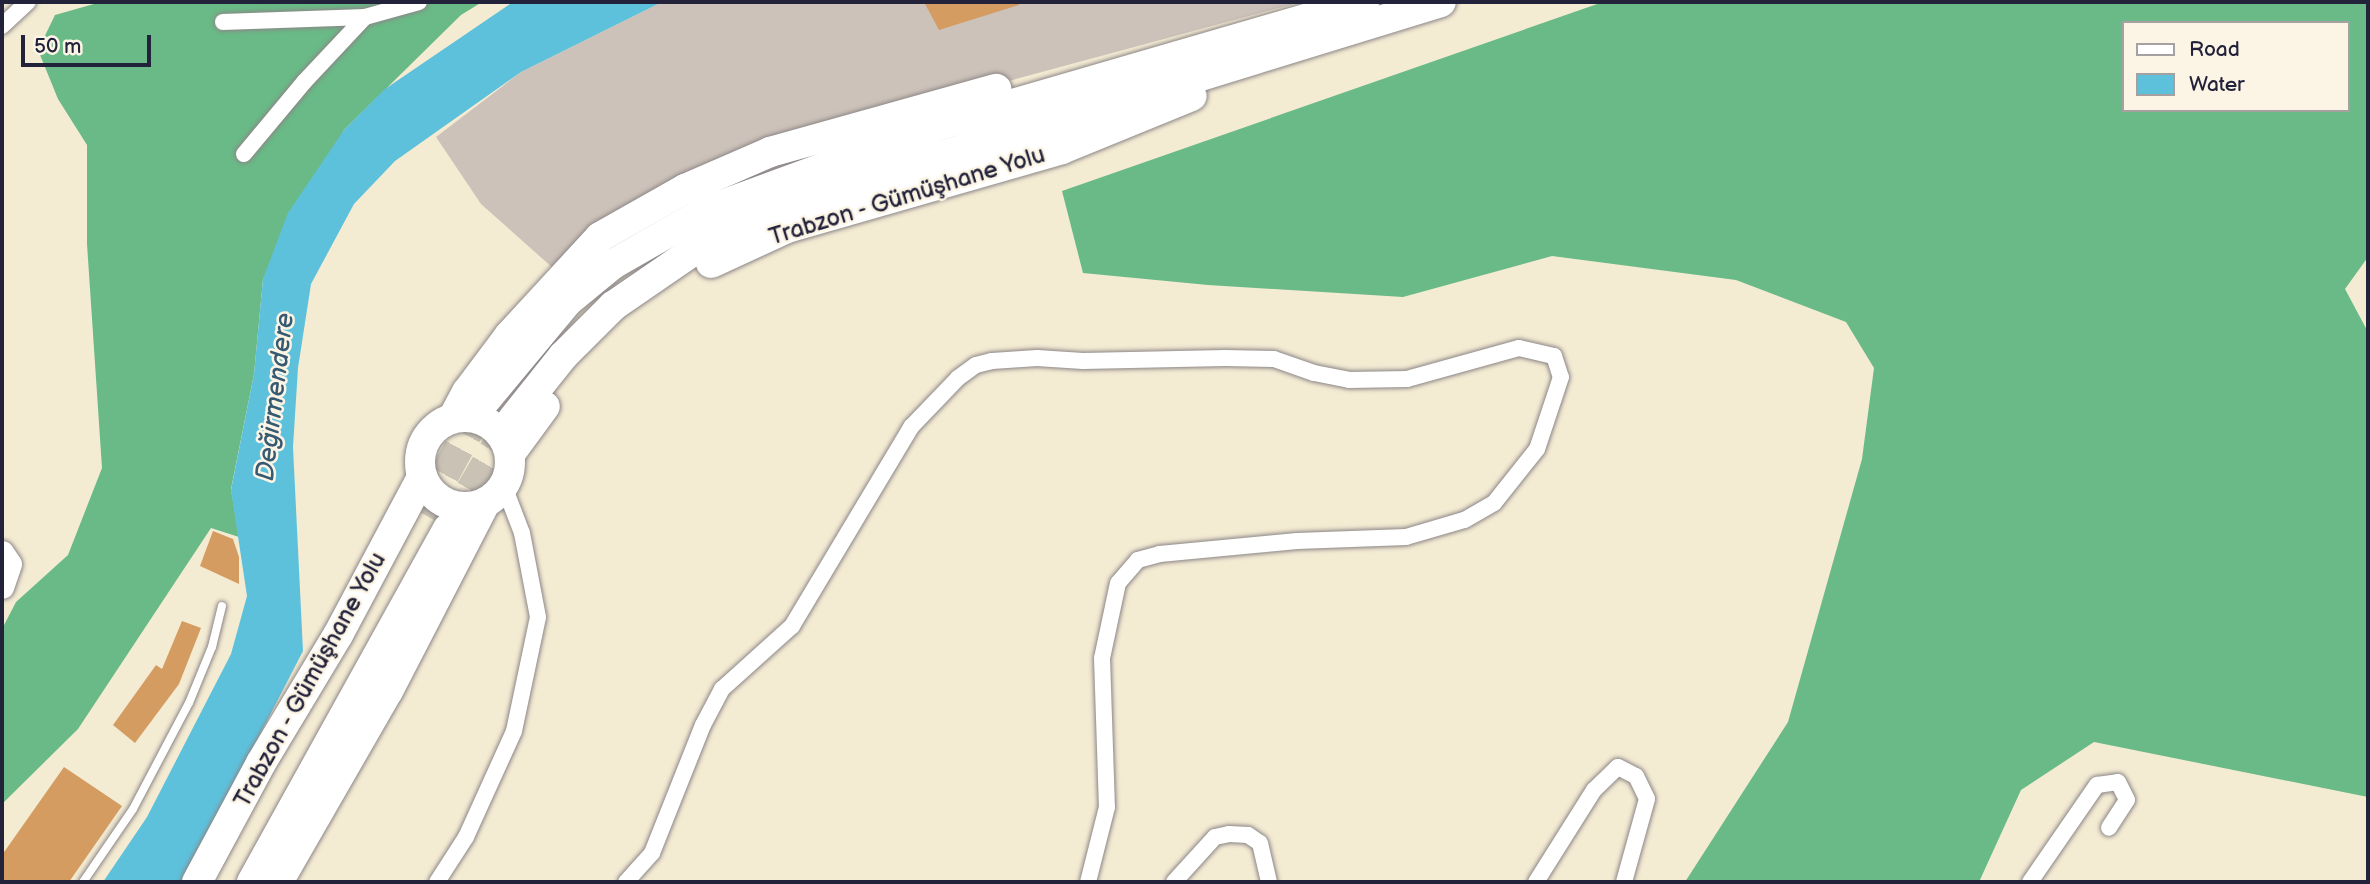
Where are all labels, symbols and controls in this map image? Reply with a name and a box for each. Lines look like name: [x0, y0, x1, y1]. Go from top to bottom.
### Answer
scale bar: [24, 21, 154, 65]
legend: [2122, 21, 2349, 112]
text: 50 m: [34, 34, 81, 59]
text: Road: [2189, 37, 2240, 62]
text: Water: [2189, 72, 2245, 97]
street label: Trabzon - Gümüşhane Yolu: [764, 140, 1050, 252]
water label: Değirmendere: [250, 311, 302, 483]
street label: Trabzon - Gümüşhane Yolu: [227, 546, 393, 814]

